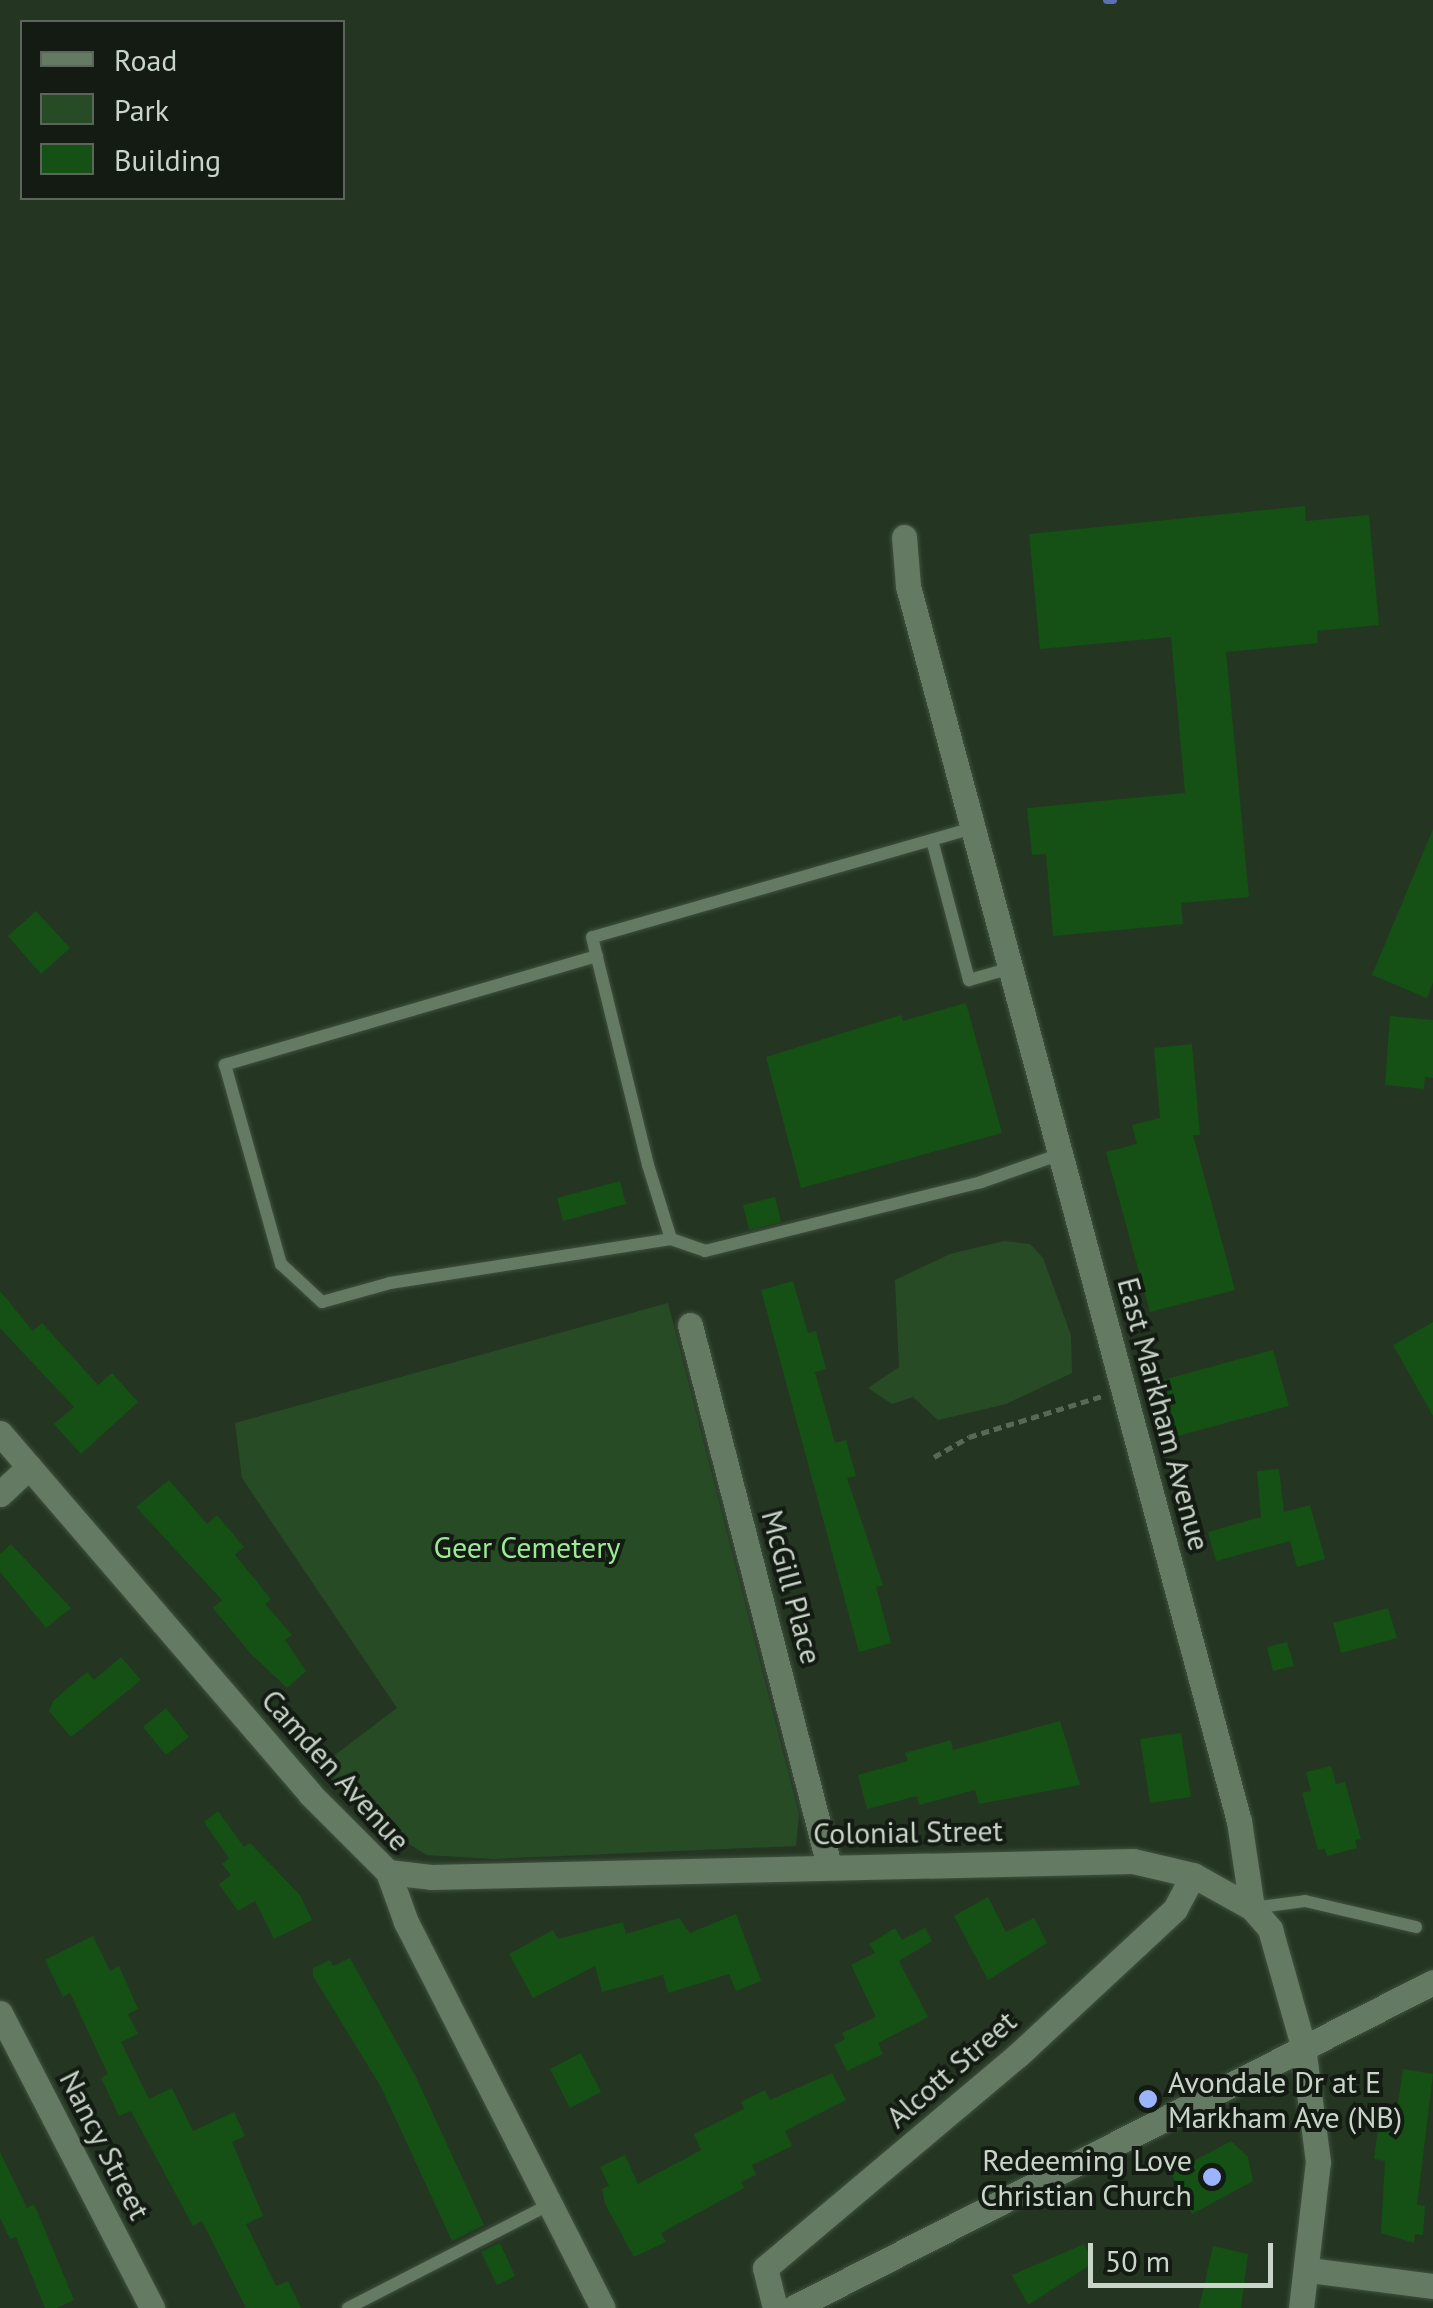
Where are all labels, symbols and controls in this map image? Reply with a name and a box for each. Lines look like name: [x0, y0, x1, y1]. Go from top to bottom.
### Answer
legend: [20, 20, 345, 200]
text: Road: [114, 40, 178, 79]
text: Park: [114, 90, 169, 129]
text: Building: [114, 140, 221, 179]
street label: East Markham Avenue: [1110, 1273, 1218, 1555]
street label: McGill Place: [754, 1506, 830, 1668]
park label: Geer Cemetery: [434, 1529, 620, 1565]
street label: Camden Avenue: [254, 1682, 418, 1858]
street label: Colonial Street: [813, 1812, 1003, 1852]
street label: Alcott Street: [879, 2003, 1023, 2135]
street label: Nancy Street: [52, 2064, 158, 2226]
place label: Avondale Dr at E Markham Ave (NB): [1168, 2064, 1403, 2134]
marker: Avondale Dr at E Markham Ave (NB): [1137, 2088, 1159, 2110]
place label: Redeeming Love Christian Church: [980, 2142, 1192, 2212]
marker: Redeeming Love Christian Church: [1201, 2166, 1223, 2188]
scale bar: [1093, 2223, 1278, 2285]
text: 50 m: [1105, 2241, 1170, 2280]

